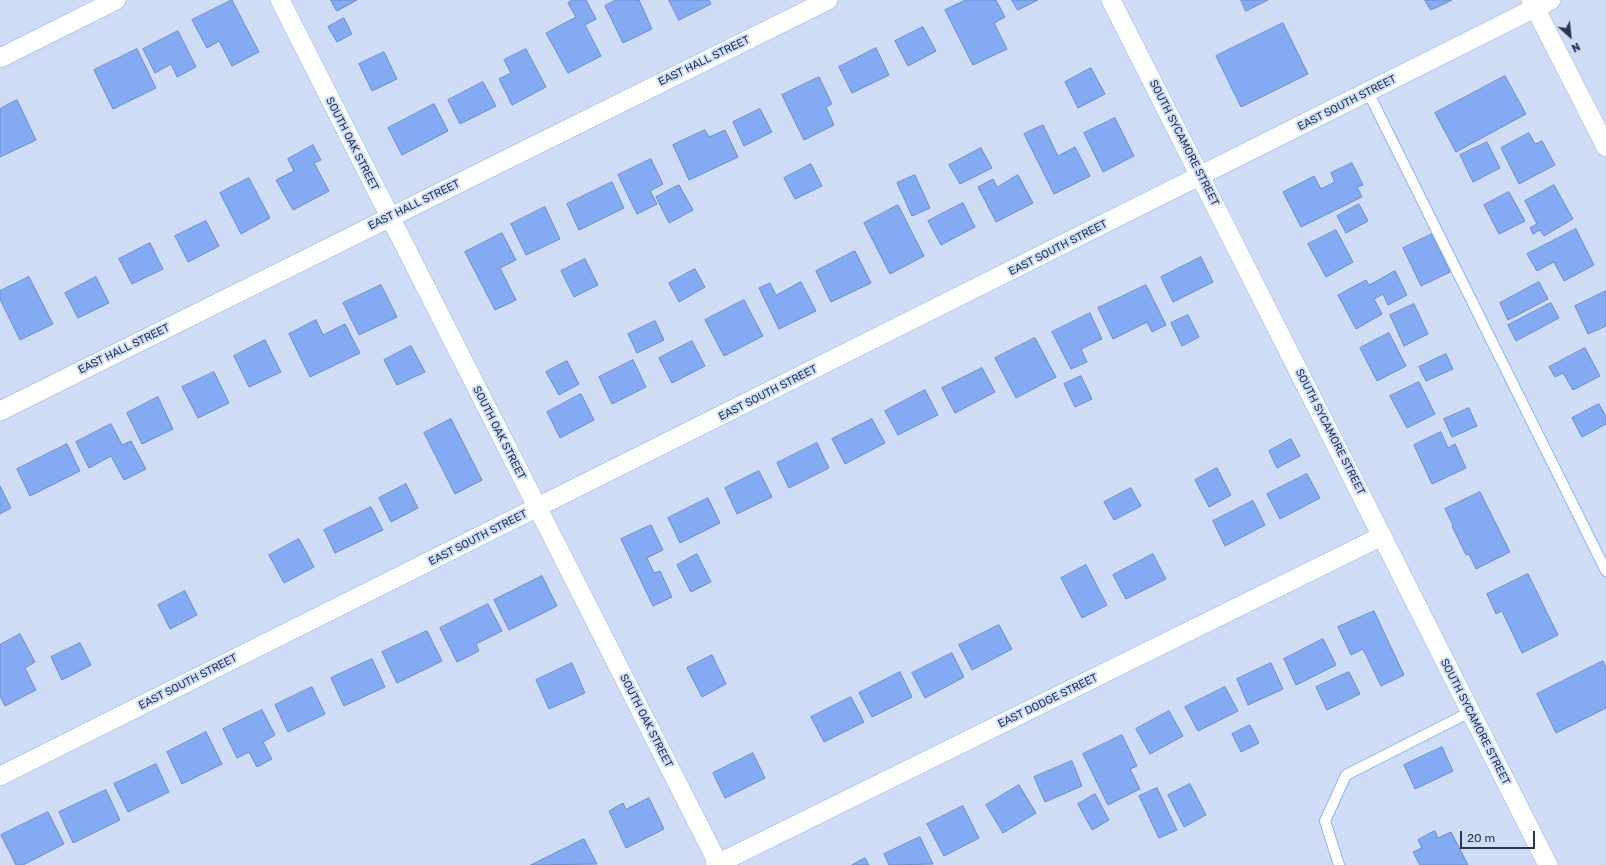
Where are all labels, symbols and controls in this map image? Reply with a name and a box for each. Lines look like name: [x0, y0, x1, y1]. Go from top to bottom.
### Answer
north arrow: [1550, 16, 1590, 56]
street label: EAST HALL STREET: [656, 33, 752, 89]
text: N: [1569, 40, 1582, 55]
street label: EAST SOUTH STREET: [1296, 72, 1398, 134]
street label: SOUTH SYCAMORE STREET: [1146, 78, 1222, 208]
street label: SOUTH OAK STREET: [323, 95, 381, 193]
street label: EAST HALL STREET: [366, 177, 462, 233]
street label: EAST SOUTH STREET: [1007, 217, 1109, 279]
street label: EAST HALL STREET: [76, 321, 172, 377]
street label: EAST SOUTH STREET: [717, 362, 819, 424]
street label: SOUTH SYCAMORE STREET: [1292, 367, 1368, 497]
street label: SOUTH OAK STREET: [470, 384, 528, 482]
street label: EAST SOUTH STREET: [427, 507, 529, 569]
street label: EAST SOUTH STREET: [137, 651, 239, 713]
street label: SOUTH SYCAMORE STREET: [1437, 657, 1513, 787]
street label: EAST DODGE STREET: [996, 671, 1100, 731]
street label: SOUTH OAK STREET: [617, 672, 675, 770]
scale bar: [1462, 823, 1537, 849]
text: 20 m: [1467, 831, 1495, 845]

